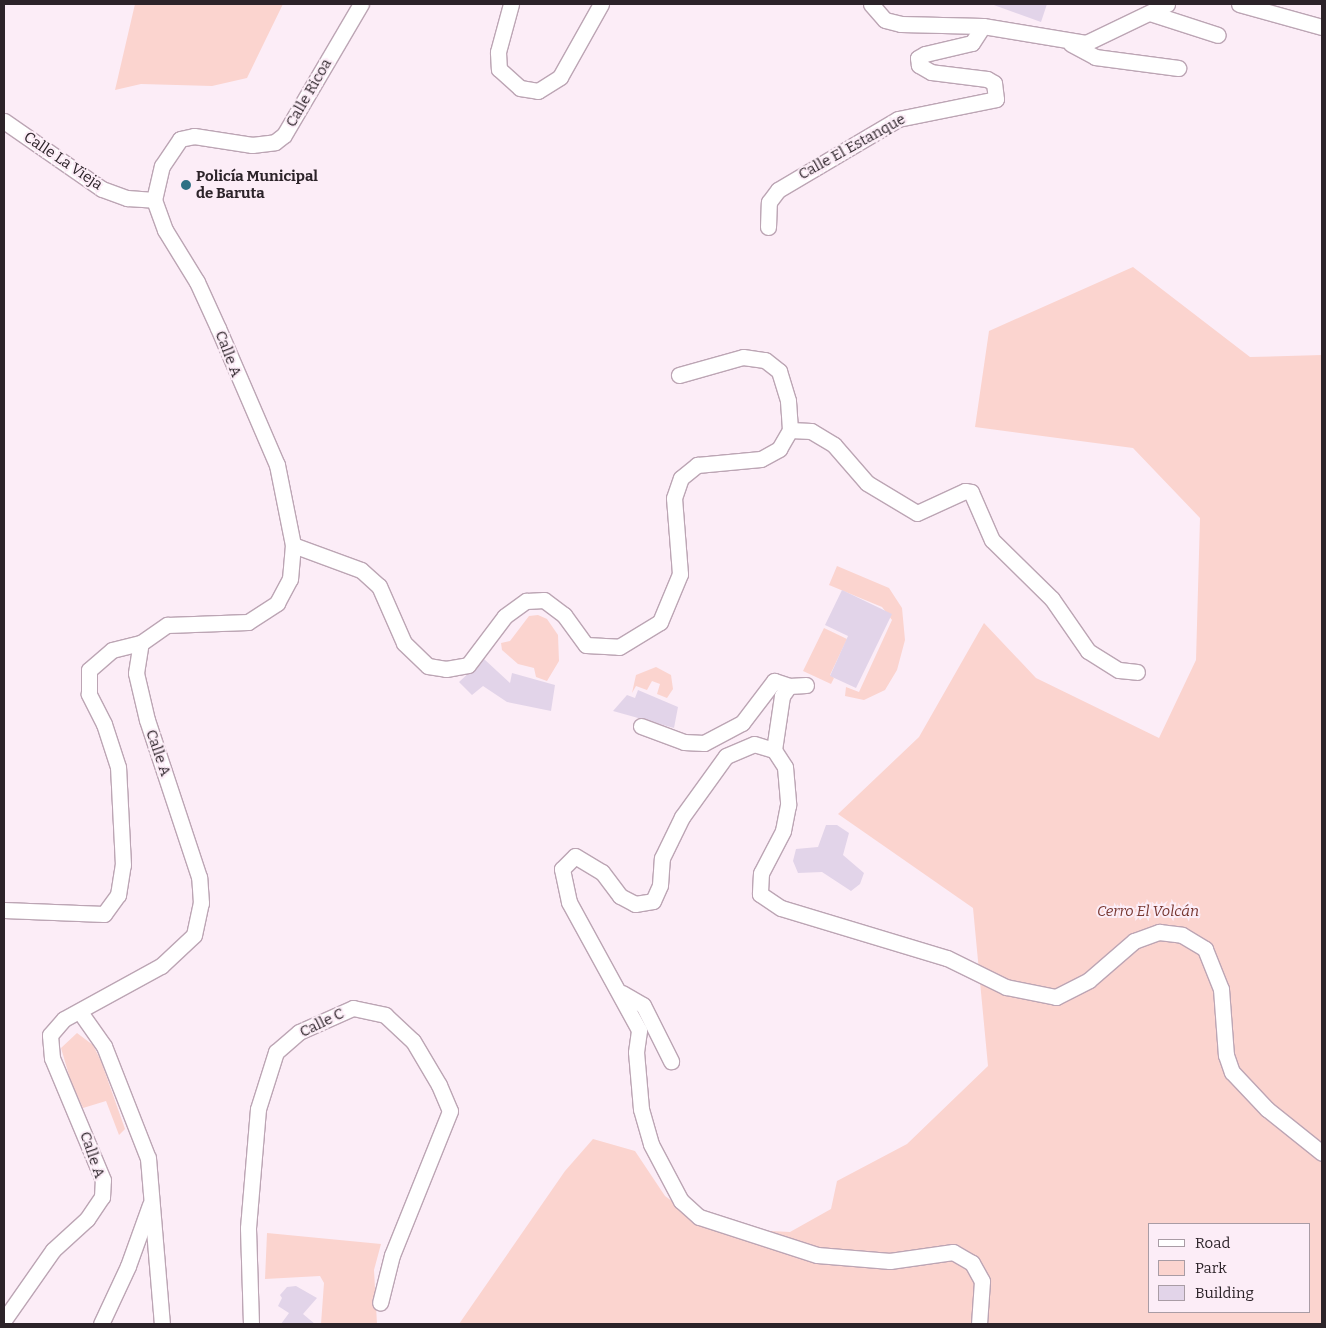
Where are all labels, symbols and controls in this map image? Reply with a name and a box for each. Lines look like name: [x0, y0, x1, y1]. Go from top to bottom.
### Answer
street label: Calle Ricoa: [282, 56, 336, 130]
street label: Calle El Estanque: [795, 110, 909, 184]
street label: Calle La Vieja: [20, 128, 106, 194]
place label: Policía Municipal de Baruta: [196, 167, 318, 202]
marker: Policía Municipal de Baruta: [180, 179, 192, 191]
street label: Calle A: [211, 328, 245, 380]
street label: Calle A: [142, 727, 174, 779]
park label: Cerro El Volcán: [1097, 903, 1199, 921]
street label: Calle C: [297, 1005, 347, 1041]
street label: Calle A: [76, 1129, 108, 1181]
legend: [1148, 1223, 1311, 1313]
text: Road: [1195, 1234, 1230, 1252]
text: Park: [1195, 1259, 1227, 1277]
text: Building: [1195, 1284, 1254, 1302]

